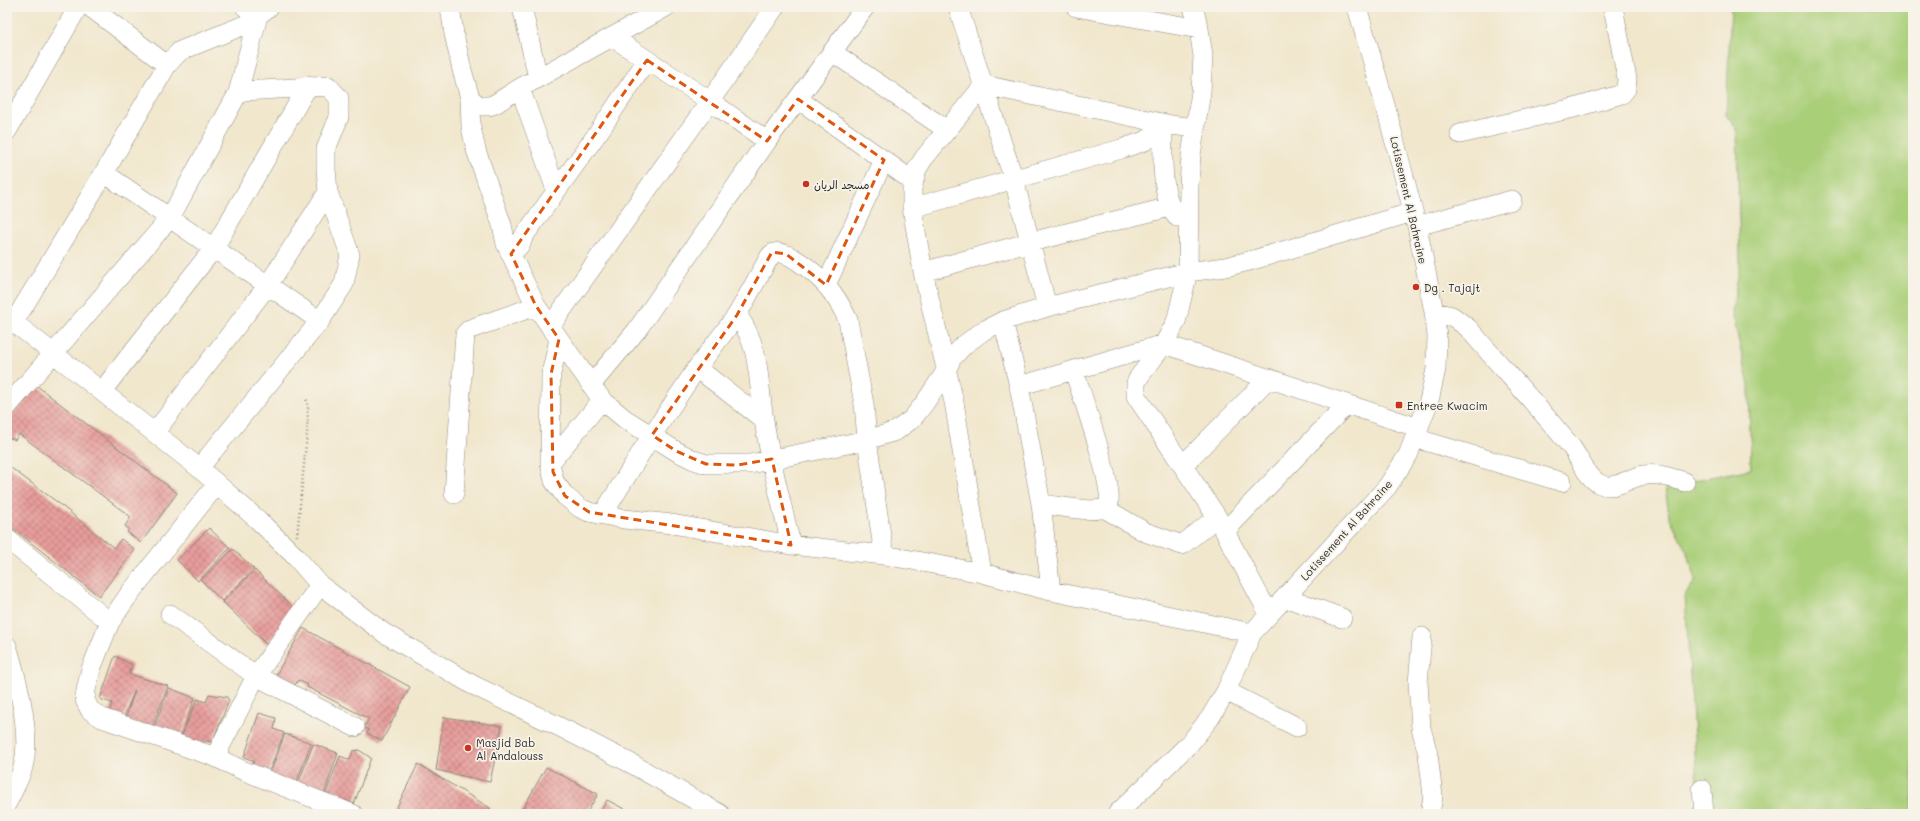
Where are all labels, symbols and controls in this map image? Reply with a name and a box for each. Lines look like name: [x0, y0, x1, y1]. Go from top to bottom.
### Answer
street label: Lotissement Al Bahraine: [1387, 135, 1431, 265]
place label: مسجد الريان: [814, 177, 870, 192]
marker: مسجد الريان: [801, 179, 811, 189]
place label: Dg . Tajajt: [1424, 280, 1480, 295]
marker: Dg . Tajajt: [1411, 282, 1421, 292]
place label: Entree Kwacim: [1407, 398, 1488, 413]
marker: Entree Kwacim: [1394, 400, 1404, 410]
street label: Lotissement Al Bahraine: [1297, 476, 1395, 584]
place label: Masjid Bab Al Andalouss: [476, 735, 543, 763]
marker: Masjid Bab Al Andalouss: [463, 743, 473, 753]

